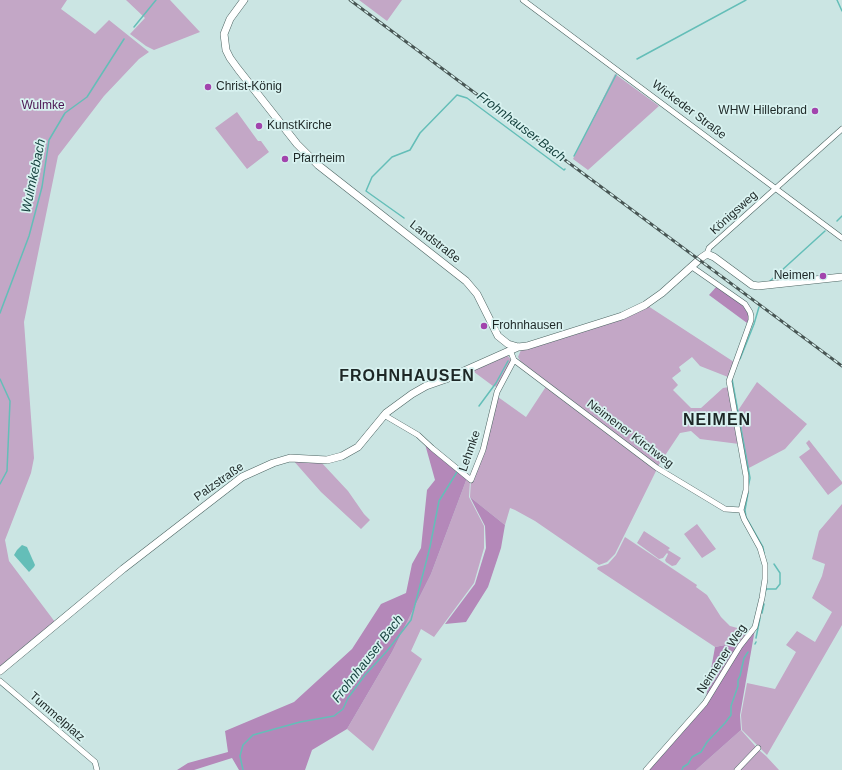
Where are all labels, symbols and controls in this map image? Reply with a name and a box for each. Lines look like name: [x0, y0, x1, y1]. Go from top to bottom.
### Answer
street label: Wickeder Straße: [649, 77, 729, 143]
place label: Christ-König: [216, 80, 282, 94]
marker: Christ-König: [203, 82, 213, 92]
water label: Frohnhauser Bach: [474, 89, 568, 165]
park label: Wulmke: [21, 99, 65, 113]
place label: WHW Hillebrand: [718, 104, 807, 118]
marker: WHW Hillebrand: [810, 106, 820, 116]
place label: KunstKirche: [267, 119, 332, 133]
marker: KunstKirche: [254, 121, 264, 131]
water label: Wulmkebach: [19, 138, 49, 214]
place label: Pfarrheim: [293, 152, 345, 166]
marker: Pfarrheim: [280, 154, 290, 164]
street label: Königsweg: [707, 188, 761, 238]
street label: Landstraße: [407, 218, 463, 266]
place label: Neimen: [774, 269, 815, 283]
marker: Neimen: [818, 271, 828, 281]
place label: Frohnhausen: [492, 319, 563, 333]
marker: Frohnhausen: [479, 321, 489, 331]
district label: FROHNHAUSEN: [339, 367, 475, 387]
street label: Neimener Kirchweg: [584, 397, 676, 471]
district label: NEIMEN: [683, 411, 751, 431]
street label: Lehmke: [456, 428, 484, 474]
street label: Palzstraße: [191, 460, 247, 504]
water label: Frohnhauser Bach: [329, 612, 407, 706]
street label: Neimener Weg: [694, 622, 750, 696]
street label: Tummelplatz: [27, 689, 87, 745]

